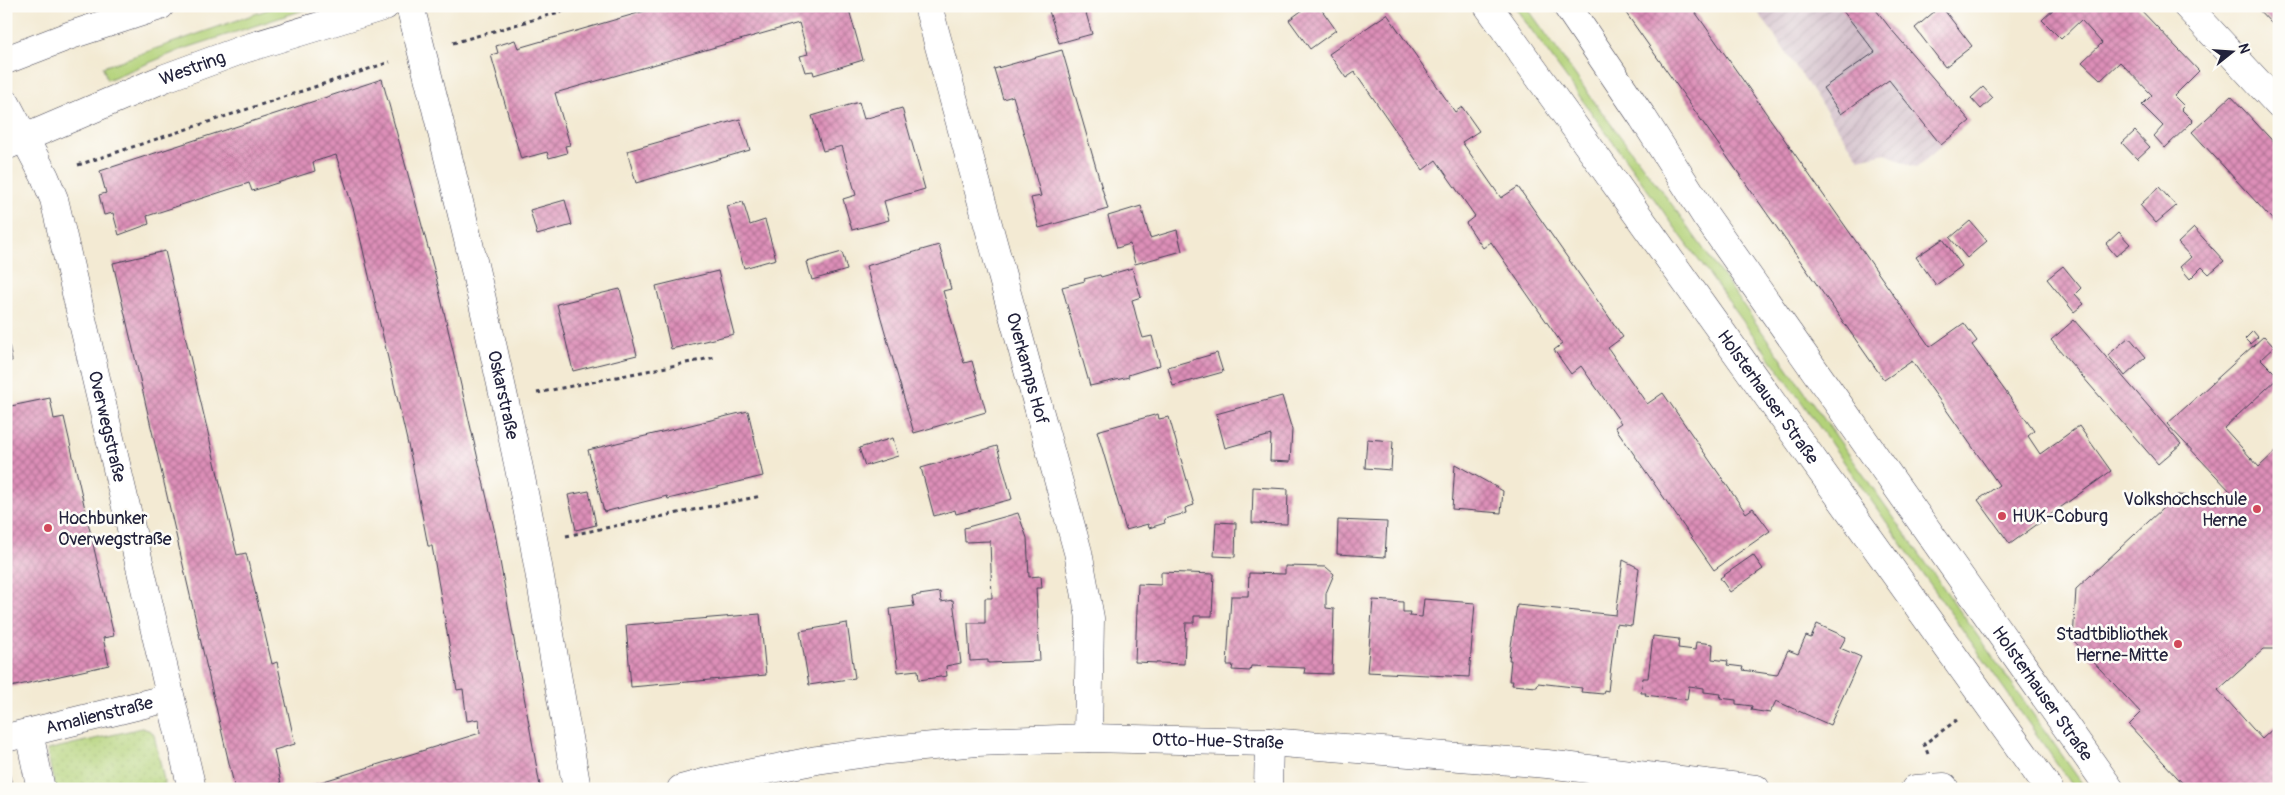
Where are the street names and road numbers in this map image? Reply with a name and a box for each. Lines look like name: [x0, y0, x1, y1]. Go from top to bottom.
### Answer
street label: Westring: [156, 45, 228, 91]
street label: Overkamps Hof: [1001, 310, 1054, 428]
street label: Holsterhauser Straße: [1712, 325, 1824, 469]
street label: Oskarstraße: [482, 348, 524, 442]
street label: Overwegstraße: [83, 368, 131, 485]
street label: Holsterhauser Straße: [1987, 621, 2098, 766]
street label: Amalienstraße: [43, 691, 156, 739]
street label: Otto-Hue-Straße: [1152, 728, 1285, 755]

